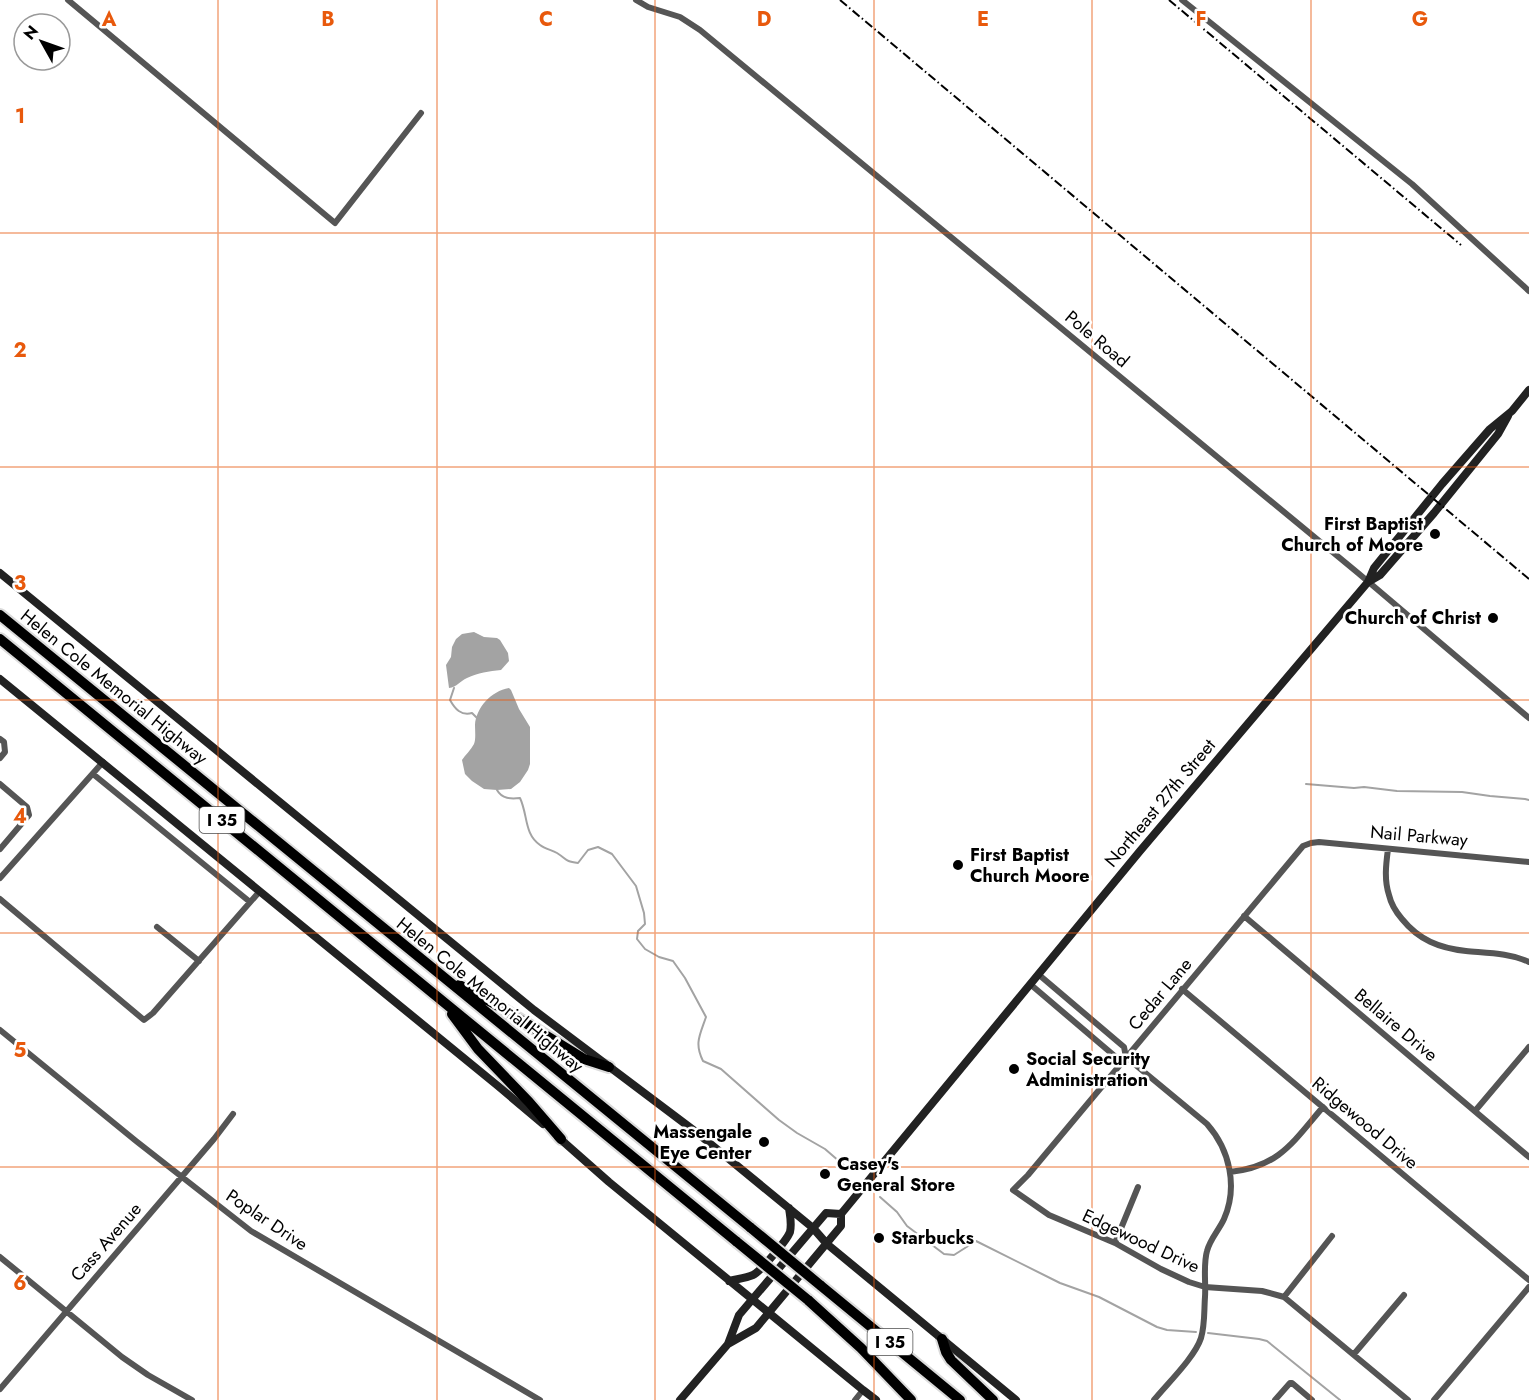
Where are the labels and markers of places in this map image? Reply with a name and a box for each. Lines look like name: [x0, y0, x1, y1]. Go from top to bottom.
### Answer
place label: First Baptist Church of Moore: [1281, 511, 1423, 558]
marker: First Baptist Church of Moore: [1428, 527, 1442, 541]
place label: Church of Christ: [1345, 605, 1481, 631]
marker: Church of Christ: [1486, 611, 1500, 625]
place label: First Baptist Church Moore: [970, 842, 1090, 889]
marker: First Baptist Church Moore: [951, 858, 965, 872]
place label: Social Security Administration: [1025, 1046, 1151, 1093]
marker: Social Security Administration: [1007, 1062, 1021, 1076]
place label: Massengale Eye Center: [653, 1119, 753, 1166]
marker: Massengale Eye Center: [757, 1135, 771, 1149]
place label: Casey's General Store: [837, 1151, 955, 1198]
marker: Casey's General Store: [818, 1167, 832, 1181]
place label: Starbucks: [891, 1225, 974, 1251]
marker: Starbucks: [872, 1231, 886, 1245]

